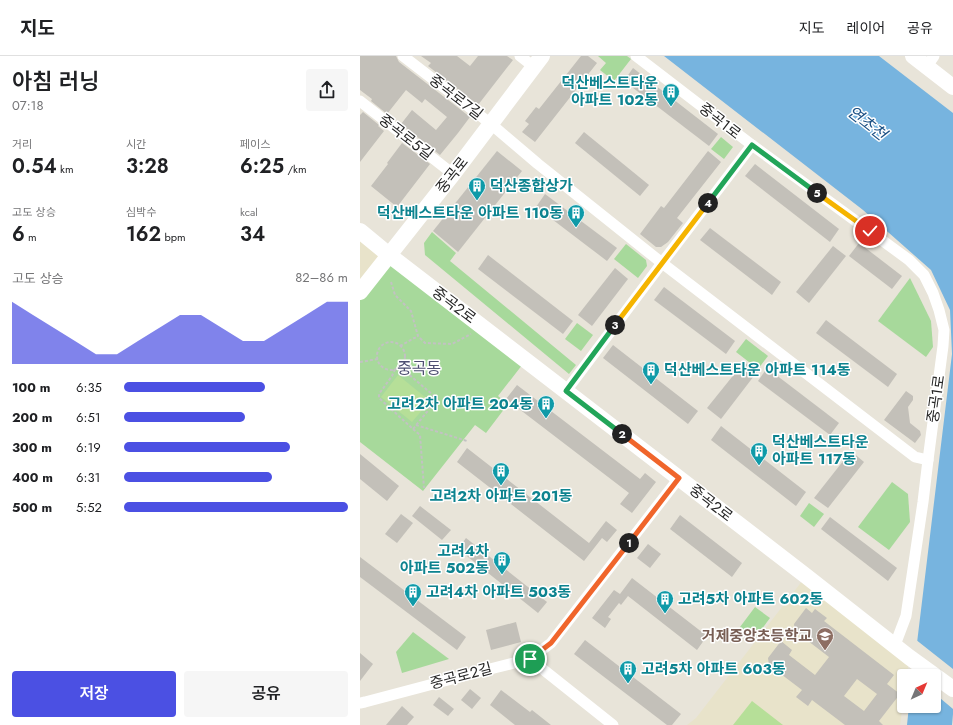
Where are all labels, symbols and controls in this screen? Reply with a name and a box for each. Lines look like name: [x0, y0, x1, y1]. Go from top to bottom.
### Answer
text: 지도: [20, 15, 55, 42]
text: 지도: [799, 18, 825, 38]
text: 레이어: [847, 18, 885, 38]
text: 공유: [907, 18, 933, 38]
text: 아침 러닝: [12, 65, 100, 97]
button: share: [306, 69, 348, 111]
street label: 중곡로7길: [424, 69, 488, 125]
place label: 덕산베스트타운 아파트 102동: [561, 72, 658, 111]
building icon: 덕산베스트타운 아파트 102동: [661, 82, 681, 107]
text: 07:18: [12, 96, 43, 115]
street label: 중곡1로: [694, 98, 746, 144]
water label: 연초천: [843, 100, 893, 147]
street label: 중곡로5길: [374, 109, 438, 165]
text: 거리: [12, 136, 32, 152]
text: 시간: [126, 136, 146, 152]
text: 페이스: [240, 136, 270, 152]
text: 0.54: [12, 152, 57, 181]
text: 3:28: [126, 152, 169, 181]
text: 6:25: [240, 152, 284, 181]
street label: 중곡로: [431, 152, 473, 198]
text: km: [57, 161, 74, 177]
text: /km: [284, 161, 306, 177]
place label: 덕산종합상가: [490, 175, 573, 197]
building icon: 덕산종합상가: [467, 176, 487, 201]
pin: 5: [807, 183, 827, 203]
text: 5: [813, 185, 821, 201]
pin: 4: [698, 193, 718, 213]
text: 4: [704, 195, 712, 211]
place label: 덕산베스트타운 아파트 110동: [377, 202, 563, 224]
building icon: 덕산베스트타운 아파트 110동: [566, 203, 586, 228]
text: 고도 상승: [12, 204, 56, 220]
text: 심박수: [126, 204, 156, 220]
text: kcal: [240, 204, 258, 220]
pin: [853, 214, 887, 248]
text: 6: [12, 220, 25, 249]
text: 162: [126, 220, 161, 249]
text: 34: [240, 220, 265, 249]
icon: check: [859, 220, 881, 242]
text: m: [25, 229, 37, 245]
text: bpm: [161, 229, 186, 245]
text: 82–86 m: [295, 268, 348, 287]
text: 고도 상승: [12, 269, 64, 288]
street label: 중곡2로: [427, 281, 481, 329]
pin: 3: [605, 315, 625, 335]
text: 3: [612, 317, 618, 333]
district label: 중곡동: [397, 357, 441, 380]
place label: 덕산베스트타운 아파트 114동: [664, 359, 851, 381]
building icon: 덕산베스트타운 아파트 114동: [641, 360, 661, 385]
street label: 중곡1로: [922, 374, 950, 424]
text: 100 m: [12, 378, 50, 397]
text: 6:35: [76, 378, 102, 397]
place label: 고려2차 아파트 204동: [387, 393, 533, 415]
building icon: 고려2차 아파트 204동: [536, 394, 556, 419]
text: 200 m: [12, 408, 52, 427]
text: 6:51: [76, 408, 101, 427]
pin: 2: [612, 424, 632, 444]
text: 2: [618, 426, 626, 442]
place label: 덕산베스트타운 아파트 117동: [772, 431, 869, 470]
text: 300 m: [12, 438, 52, 457]
text: 6:19: [76, 438, 101, 457]
building icon: 덕산베스트타운 아파트 117동: [749, 441, 769, 466]
building icon: 고려2차 아파트 201동: [491, 461, 511, 486]
text: 400 m: [12, 468, 53, 487]
text: 6:31: [76, 468, 100, 487]
street label: 중곡2로: [685, 479, 737, 527]
place label: 고려2차 아파트 201동: [430, 485, 573, 507]
text: 500 m: [12, 498, 52, 517]
text: 5:52: [76, 498, 102, 517]
pin: 1: [619, 533, 639, 553]
text: 1: [626, 535, 632, 551]
place label: 고려4차 아파트 502동: [400, 540, 489, 579]
building icon: 고려4차 아파트 502동: [492, 550, 512, 575]
place label: 고려4차 아파트 503동: [426, 581, 571, 603]
building icon: 고려4차 아파트 503동: [403, 582, 423, 607]
place label: 고려5차 아파트 602동: [678, 588, 823, 610]
building icon: 고려5차 아파트 602동: [655, 589, 675, 614]
place label: 거제중앙초등학교: [702, 625, 812, 647]
school or university icon: 거제중앙초등학교: [815, 626, 835, 651]
pin: [513, 642, 547, 676]
icon: arrive: [519, 648, 541, 670]
street label: 중곡로2길: [427, 657, 495, 695]
place label: 고려5차 아파트 603동: [641, 658, 786, 680]
building icon: 고려5차 아파트 603동: [618, 659, 638, 684]
north arrow: [897, 669, 941, 713]
map controls: [897, 669, 941, 713]
button: 저장: [12, 671, 176, 717]
button: 공유: [184, 671, 348, 717]

